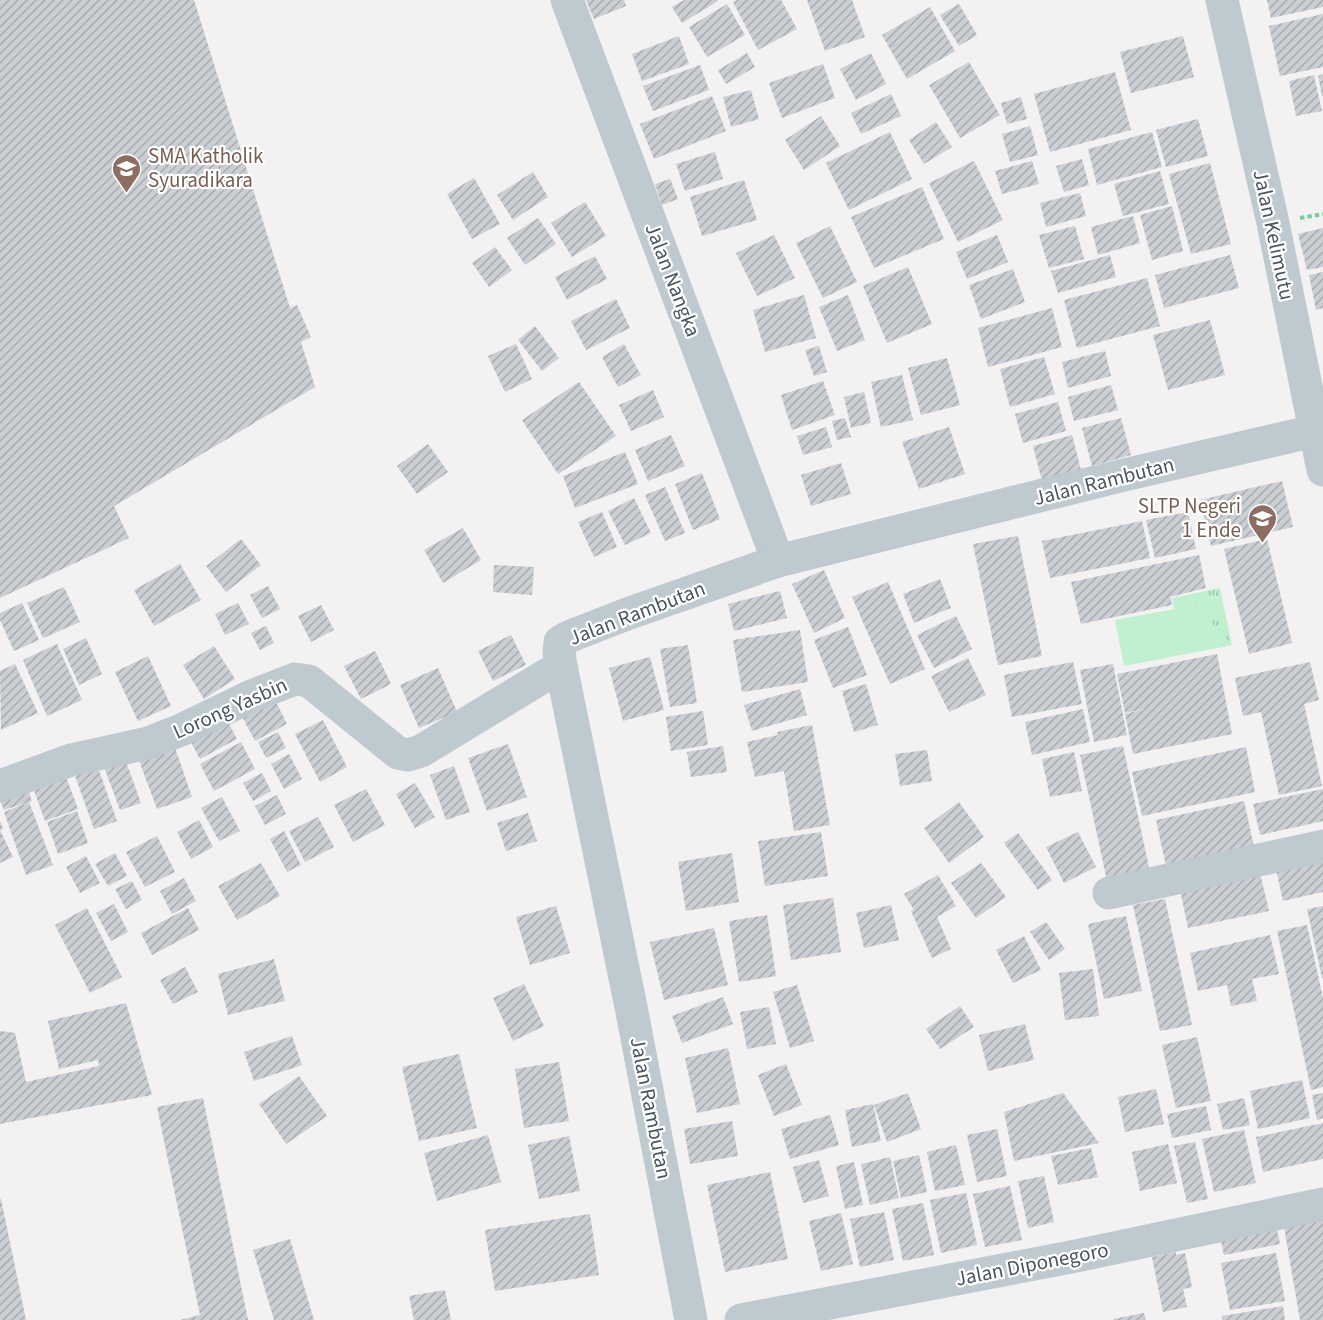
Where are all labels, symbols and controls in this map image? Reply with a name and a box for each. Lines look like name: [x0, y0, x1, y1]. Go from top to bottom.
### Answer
place label: SMA Katholik Syuradikara: [148, 141, 264, 195]
school or university icon: SMA Katholik Syuradikara: [111, 152, 143, 194]
street label: Jalan Kelimutu: [1246, 167, 1302, 303]
street label: Jalan Nangka: [638, 219, 708, 341]
street label: Jalan Rambutan: [1031, 449, 1177, 513]
place label: SLTP Negeri 1 Ende: [1138, 491, 1241, 545]
school or university icon: SLTP Negeri 1 Ende: [1246, 502, 1278, 544]
street label: Jalan Rambutan: [564, 573, 710, 653]
street label: Lorong Yasbin: [168, 669, 292, 747]
street label: Jalan Rambutan: [623, 1035, 679, 1181]
street label: Jalan Diponegoro: [953, 1234, 1111, 1294]

